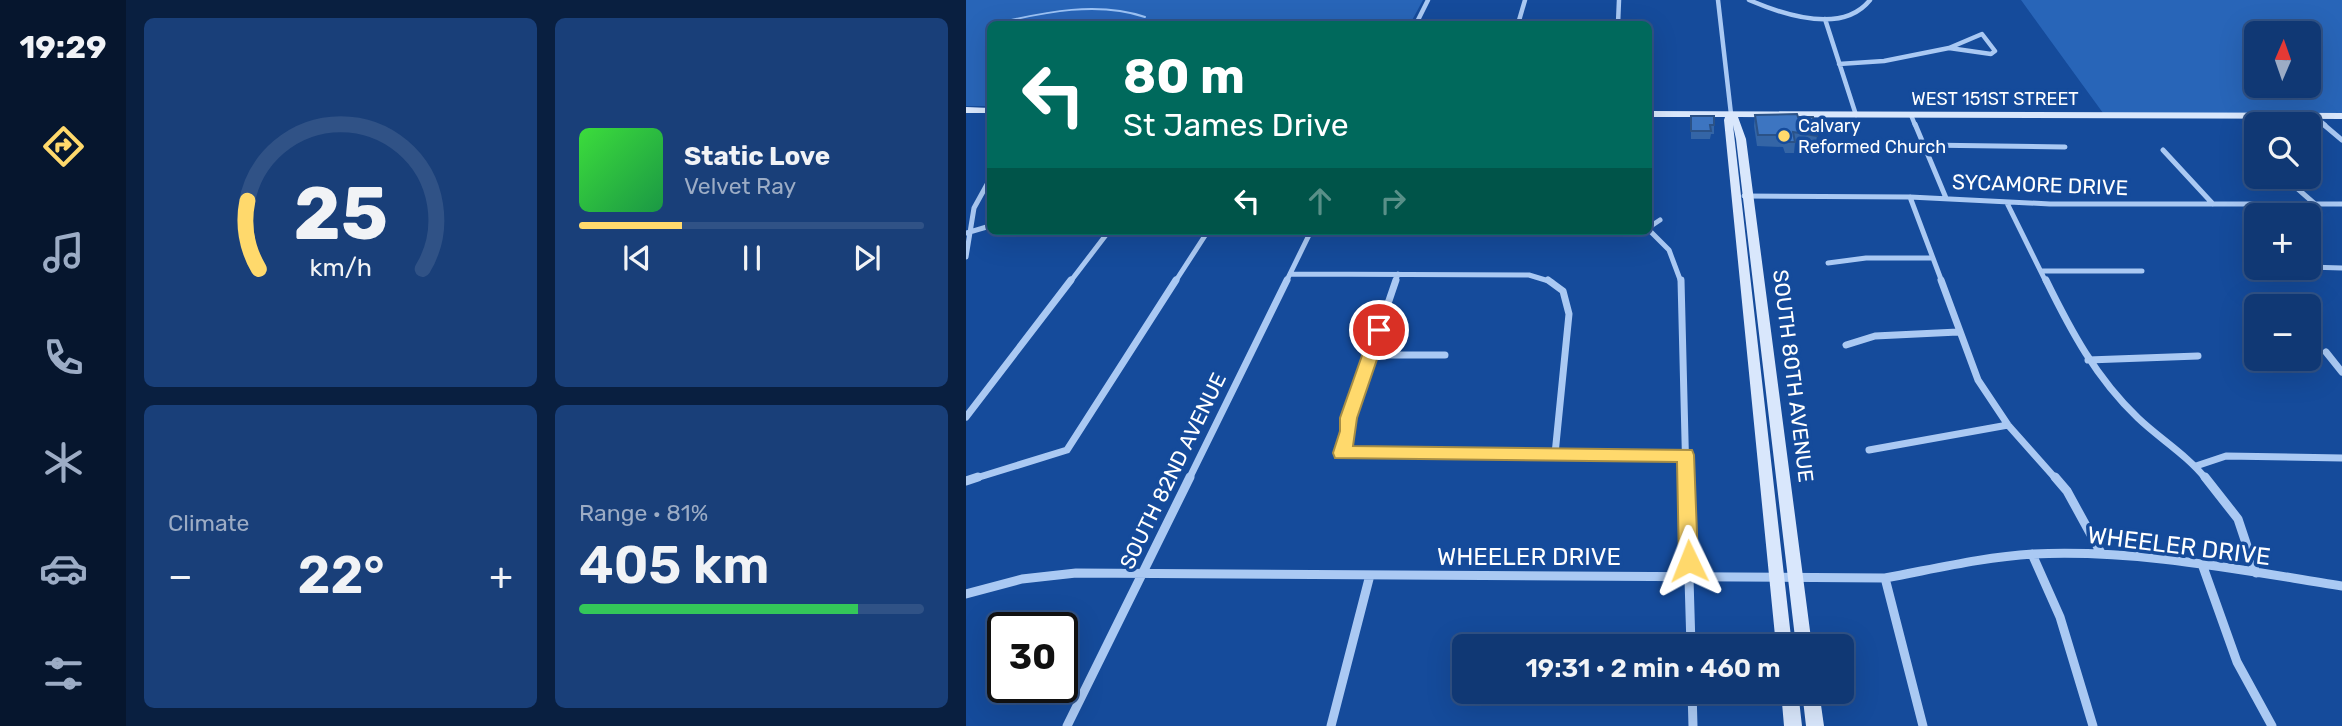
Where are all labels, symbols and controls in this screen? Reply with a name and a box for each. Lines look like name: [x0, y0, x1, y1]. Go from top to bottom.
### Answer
north arrow: [2244, 21, 2320, 98]
map controls: [2244, 21, 2321, 371]
text: 19:29: [19, 28, 107, 66]
text: 80 m: [1123, 47, 1245, 105]
icon: left: [1008, 49, 1099, 140]
street label: WEST 151ST STREET: [1911, 88, 2079, 110]
text: St James Drive: [1123, 106, 1349, 144]
button: search: [2244, 112, 2321, 189]
place label: Calvary Reformed Church: [1798, 115, 1946, 158]
icon: directions: [39, 122, 88, 171]
marker: Calvary Reformed Church: [1776, 128, 1792, 144]
text: Static Love: [684, 141, 830, 172]
street label: SYCAMORE DRIVE: [1951, 169, 2129, 200]
text: 25: [293, 171, 388, 257]
text: Velvet Ray: [684, 172, 796, 200]
icon: left: [1228, 182, 1266, 220]
icon: ahead: [1301, 182, 1339, 220]
icon: right: [1374, 182, 1412, 220]
button: +: [2244, 203, 2321, 280]
icon: music: [39, 228, 88, 277]
icon: previous: [618, 239, 656, 277]
icon: pause: [733, 239, 771, 277]
icon: next: [848, 239, 886, 277]
text: km/h: [309, 253, 372, 282]
street label: SOUTH 80TH AVENUE: [1768, 268, 1819, 484]
button: −: [2244, 294, 2321, 371]
pin: [1349, 300, 1409, 360]
icon: arrive: [1360, 311, 1398, 349]
icon: phone: [39, 333, 88, 382]
street label: SOUTH 82ND AVENUE: [1114, 369, 1231, 573]
icon: climate: [39, 438, 88, 487]
text: Range · 81%: [579, 499, 708, 527]
text: Climate: [168, 509, 249, 537]
street label: WHEELER DRIVE: [2086, 521, 2272, 571]
position arrow: [1652, 524, 1726, 598]
text: 405 km: [579, 534, 770, 596]
street label: WHEELER DRIVE: [1437, 543, 1621, 571]
icon: car: [39, 544, 88, 593]
text: 22°: [298, 544, 385, 606]
text: −: [168, 553, 193, 599]
text: +: [489, 553, 513, 599]
speed limit sign: 30: [987, 612, 1078, 703]
icon: filters: [39, 649, 88, 698]
text: 19:31 · 2 min · 460 m: [1525, 653, 1781, 684]

